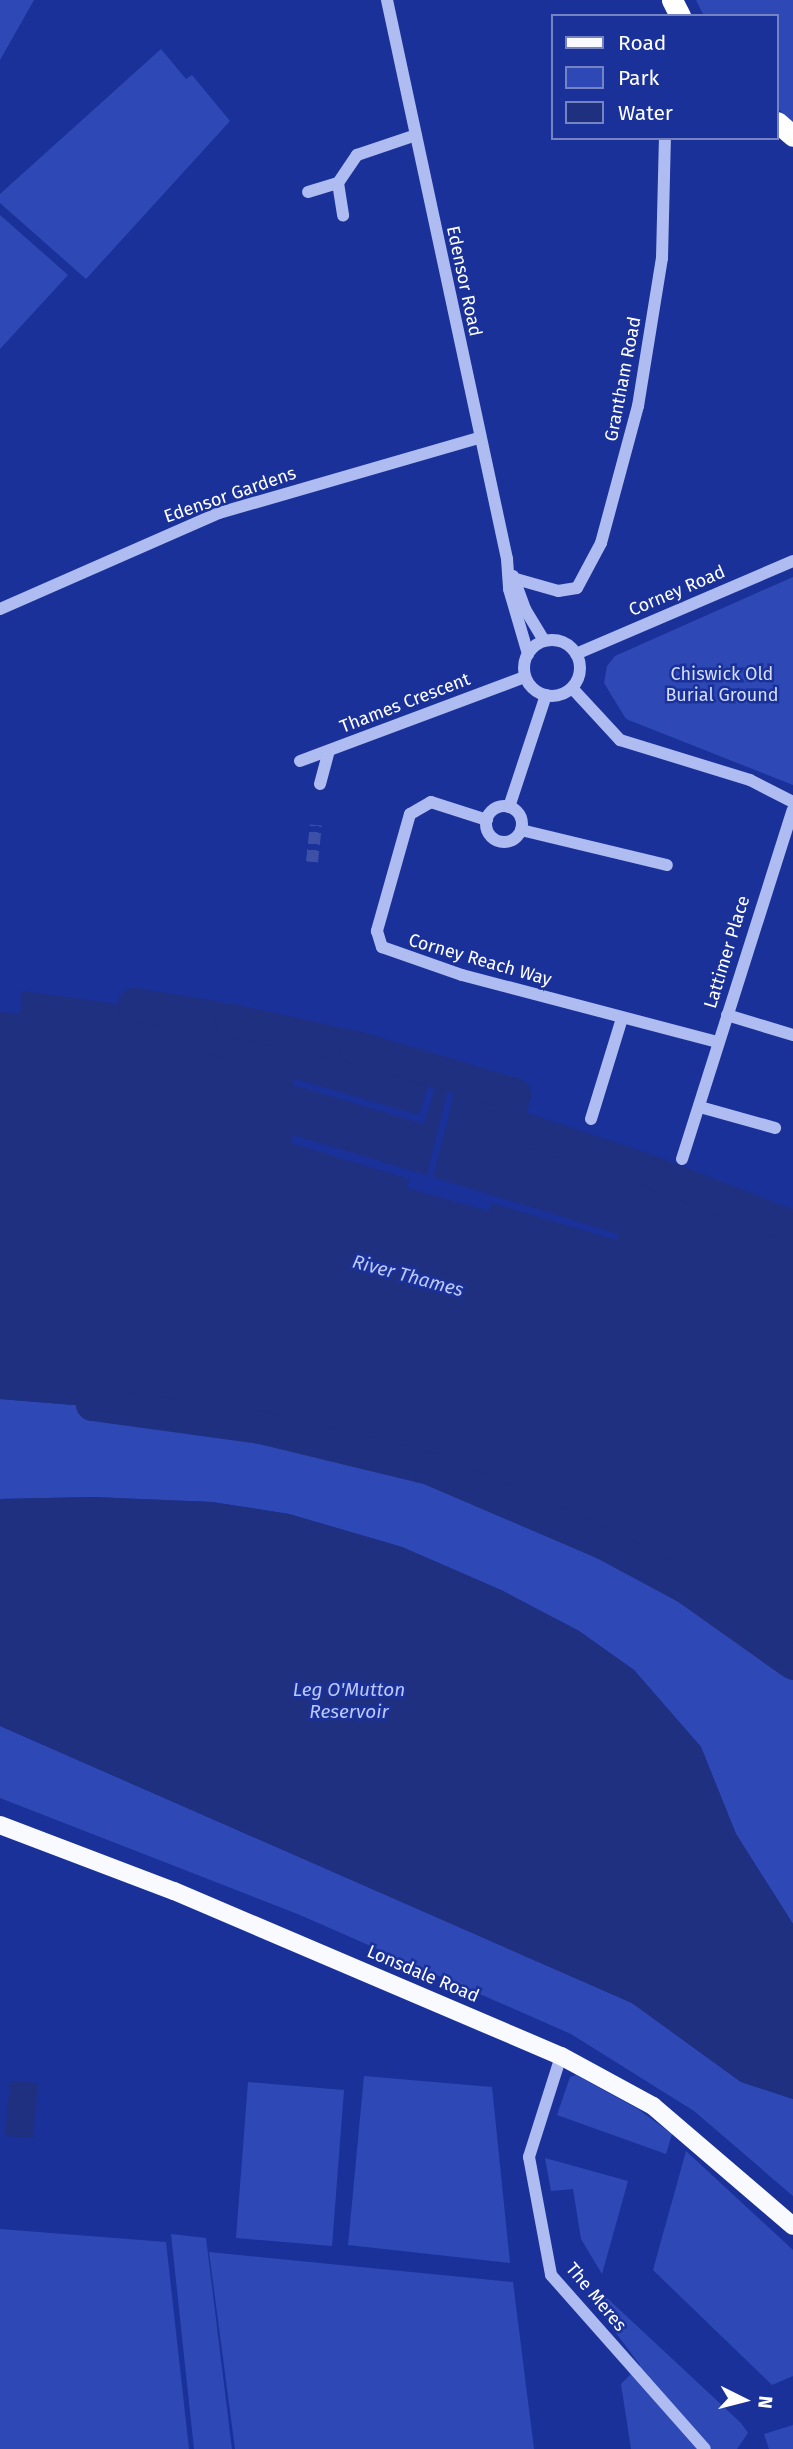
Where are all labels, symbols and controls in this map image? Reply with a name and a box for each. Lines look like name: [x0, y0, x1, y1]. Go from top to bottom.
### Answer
legend: [552, 14, 779, 140]
text: Road: [618, 30, 666, 56]
text: Park: [618, 65, 659, 91]
text: Water: [618, 100, 673, 126]
street label: Edensor Road: [442, 224, 486, 338]
street label: Grantham Road: [600, 315, 646, 443]
street label: Edensor Gardens: [161, 462, 299, 528]
street label: Corney Road: [626, 561, 728, 621]
park label: Chiswick Old Burial Ground: [665, 664, 779, 706]
street label: Thames Crescent: [337, 668, 473, 738]
street label: Lattimer Place: [700, 893, 754, 1011]
street label: Corney Reach Way: [406, 929, 554, 991]
water label: River Thames: [350, 1250, 466, 1302]
water label: Leg O'Mutton Reservoir: [293, 1679, 405, 1723]
street label: Lonsdale Road: [364, 1941, 482, 2007]
street label: The Meres: [561, 2258, 631, 2336]
north arrow: [709, 2365, 779, 2435]
text: N: [753, 2395, 777, 2410]

